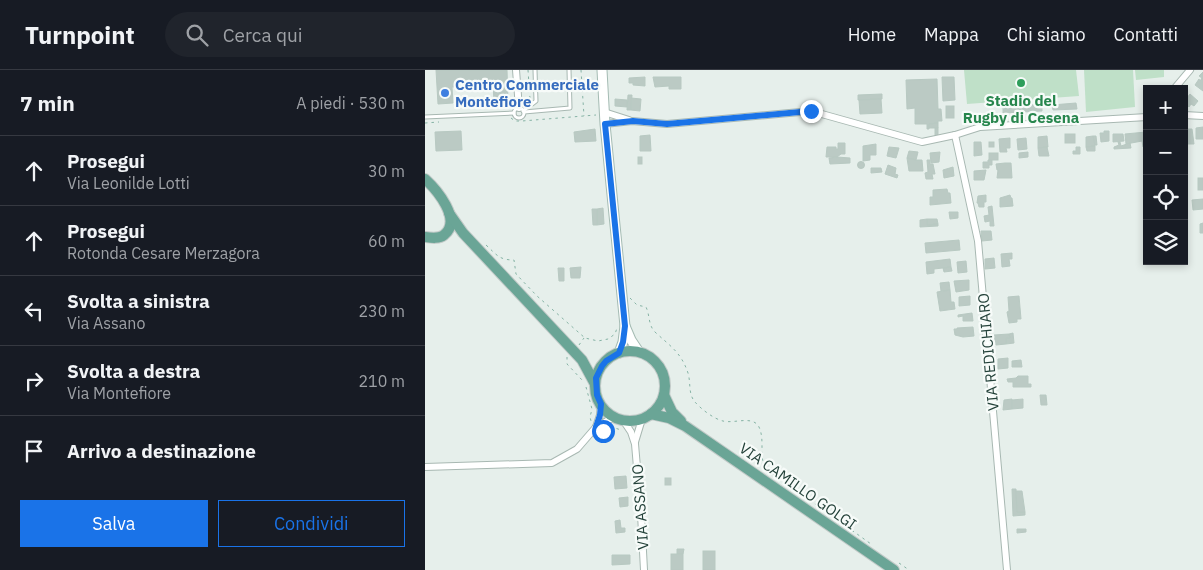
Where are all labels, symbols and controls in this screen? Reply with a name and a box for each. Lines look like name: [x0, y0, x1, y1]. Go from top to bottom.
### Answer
search box: [165, 12, 515, 57]
text: Turnpoint: [25, 19, 135, 51]
icon: search: [183, 21, 211, 49]
text: Cerca qui: [223, 23, 303, 47]
text: Home: [848, 23, 896, 46]
text: Mappa: [924, 23, 979, 46]
text: Chi siamo: [1007, 23, 1086, 46]
text: Contatti: [1114, 23, 1178, 46]
place label: Centro Commerciale Montefiore: [455, 75, 599, 111]
marker: Stadio del Rugby di Cesena: [1015, 77, 1027, 89]
map controls: [1143, 85, 1188, 265]
button: +: [1143, 85, 1188, 130]
marker: Centro Commerciale Montefiore: [439, 87, 451, 99]
text: 7 min: [20, 89, 75, 117]
place label: Stadio del Rugby di Cesena: [963, 91, 1080, 127]
text: A piedi · 530 m: [296, 93, 405, 113]
route end: [800, 100, 823, 123]
button: −: [1143, 130, 1188, 175]
text: Prosegui: [67, 149, 145, 173]
icon: ahead: [20, 157, 48, 185]
text: 30 m: [368, 161, 405, 181]
text: Via Leonilde Lotti: [67, 173, 190, 193]
button: locate: [1143, 175, 1188, 220]
text: Prosegui: [67, 219, 145, 243]
button: layers: [1143, 220, 1188, 265]
icon: ahead: [20, 227, 48, 255]
text: 60 m: [368, 231, 405, 251]
text: Rotonda Cesare Merzagora: [67, 243, 260, 263]
text: Svolta a sinistra: [67, 289, 210, 313]
street label: VIA REDICHIARO: [973, 292, 1003, 412]
icon: left: [20, 297, 48, 325]
text: 230 m: [358, 301, 405, 321]
text: Via Assano: [67, 313, 145, 333]
text: Svolta a destra: [67, 359, 200, 383]
icon: right: [20, 367, 48, 395]
text: 210 m: [358, 371, 405, 391]
text: Via Montefiore: [67, 383, 171, 403]
route start: [592, 420, 615, 443]
icon: arrive: [20, 437, 48, 465]
street label: VIA CAMILLO GOLGI: [736, 438, 860, 534]
text: Arrivo a destinazione: [67, 439, 256, 463]
street label: VIA ASSANO: [628, 463, 652, 551]
button: Salva: [20, 500, 208, 547]
button: Condividi: [218, 500, 405, 547]

